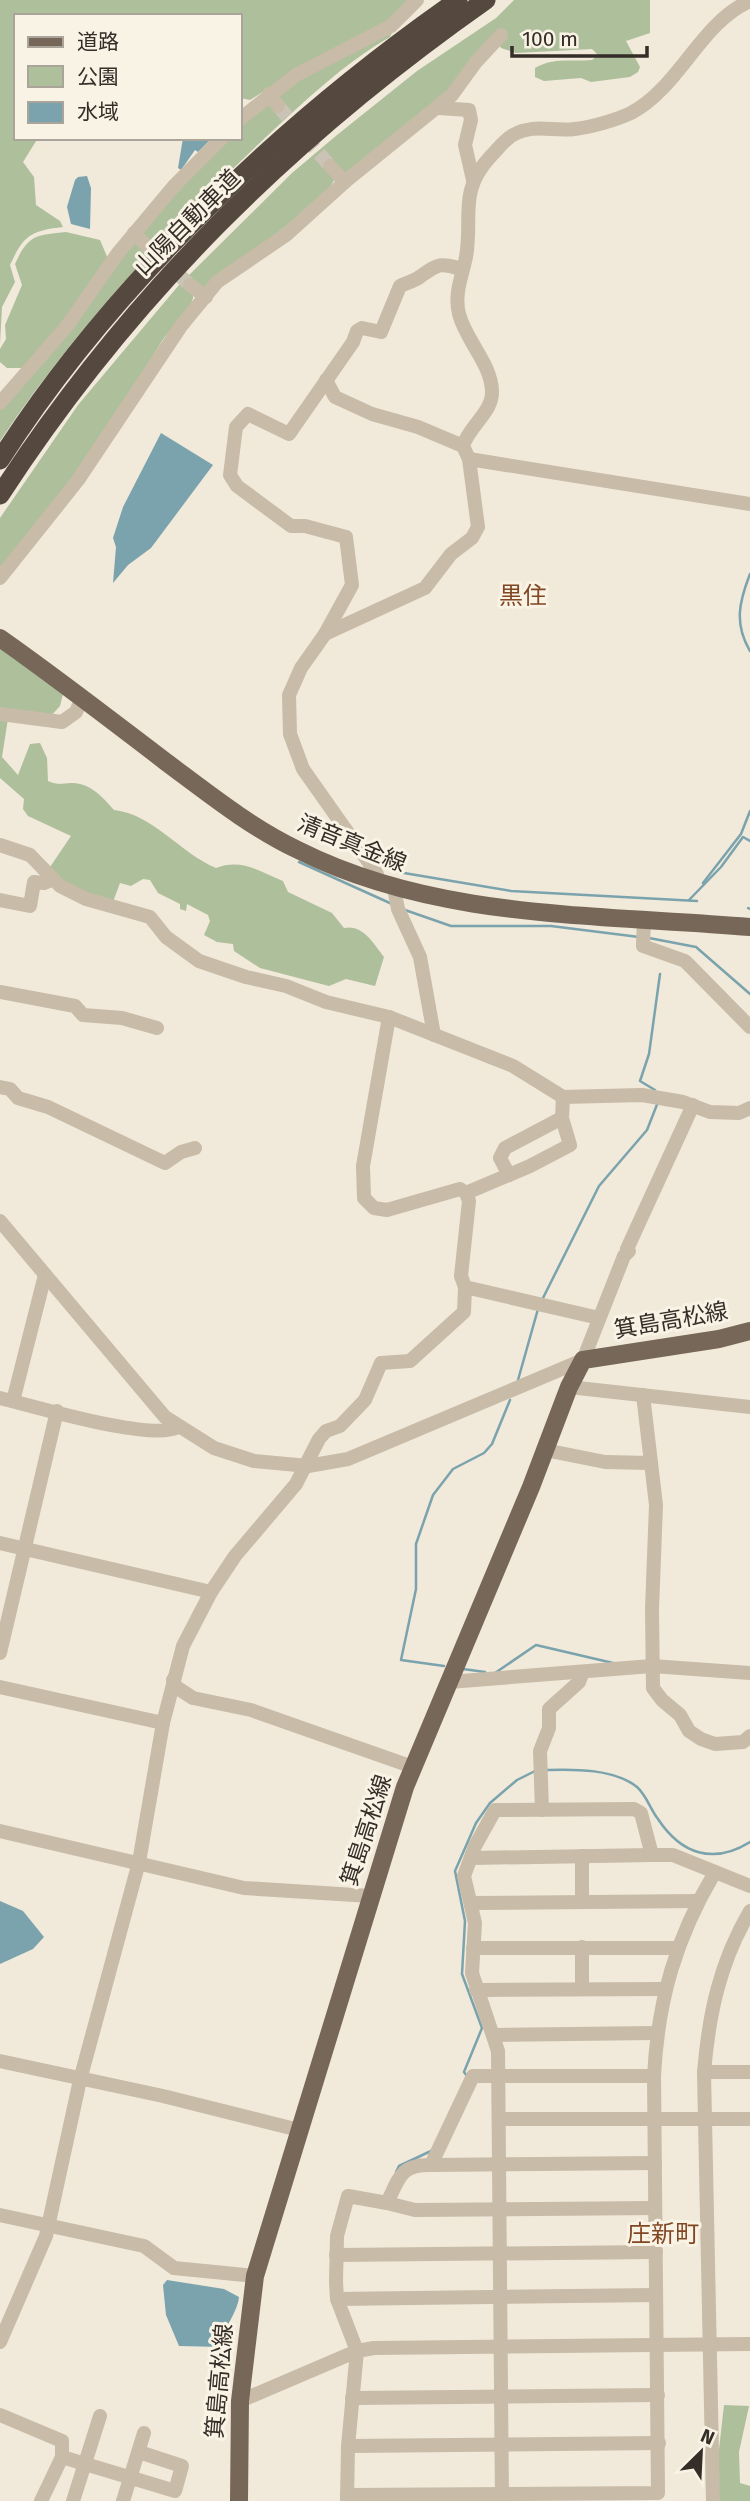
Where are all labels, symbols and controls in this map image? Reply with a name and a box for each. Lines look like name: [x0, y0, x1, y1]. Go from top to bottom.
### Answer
legend: [14, 14, 242, 140]
scale bar: [512, 14, 647, 58]
text: 100 m: [522, 26, 578, 52]
text: 道路: [77, 29, 119, 55]
text: 公園: [77, 64, 119, 90]
text: 水域: [77, 99, 119, 125]
street label: 山陽自動車道: [128, 163, 246, 281]
district label: 黒住: [499, 582, 547, 610]
street label: 清音真金線: [293, 808, 411, 878]
street label: 箕島高松線: [612, 1296, 730, 1344]
street label: 箕島高松線: [335, 1771, 397, 1889]
district label: 庄新町: [627, 2220, 699, 2248]
street label: 箕島高松線: [200, 2322, 238, 2440]
north arrow: [666, 2417, 736, 2487]
text: N: [697, 2424, 718, 2450]

